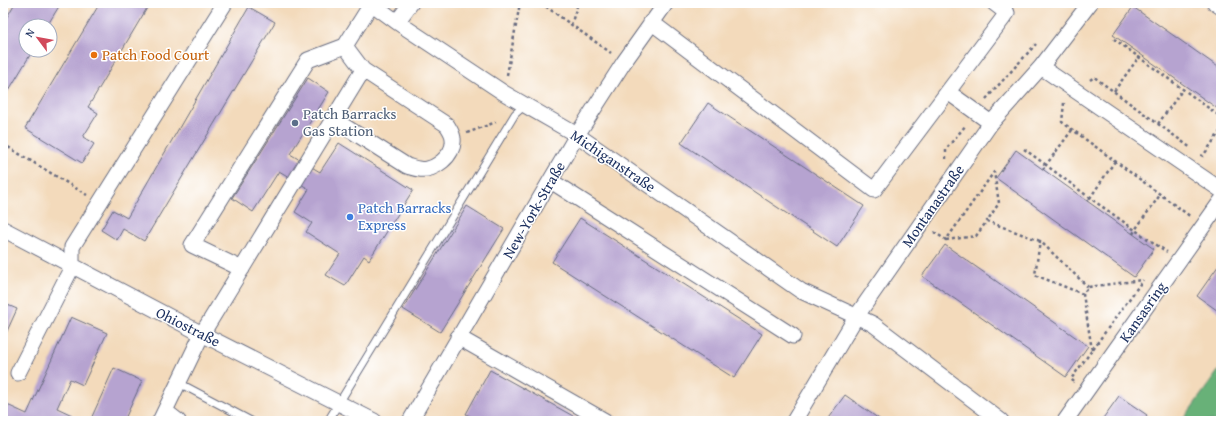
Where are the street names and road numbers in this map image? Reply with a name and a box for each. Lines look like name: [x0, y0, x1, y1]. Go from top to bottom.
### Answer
street label: Michiganstraße: [566, 124, 660, 197]
street label: New-York-Straße: [497, 157, 570, 262]
street label: Montanastraße: [896, 160, 969, 251]
street label: Kansasring: [1114, 277, 1171, 346]
street label: Ohiostraße: [152, 301, 224, 352]

